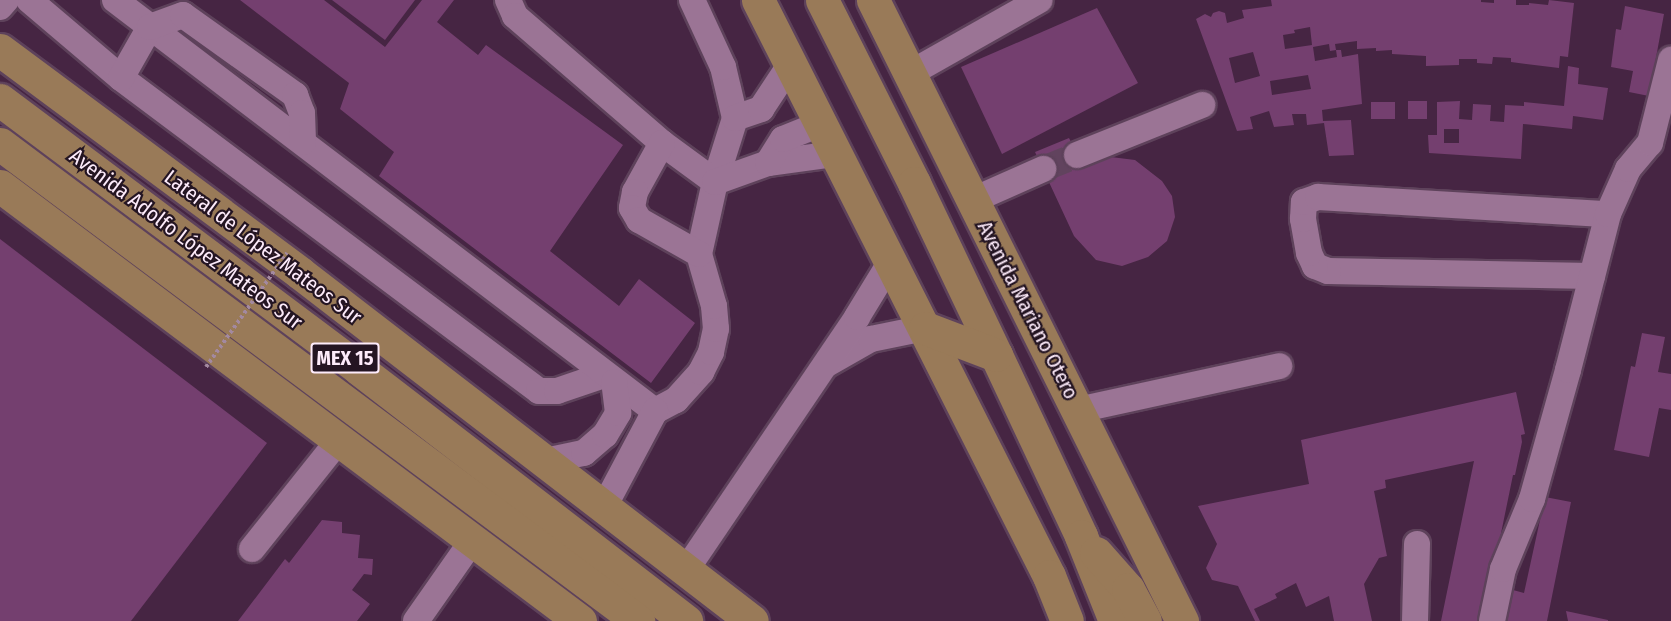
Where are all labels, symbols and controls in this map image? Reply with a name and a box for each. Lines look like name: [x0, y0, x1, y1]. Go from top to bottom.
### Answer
street label: Avenida Adolfo López Mateos Sur: [65, 143, 307, 335]
street label: Lateral de López Mateos Sur: [159, 165, 367, 329]
street label: Avenida Mariano Otero: [972, 217, 1084, 403]
road number: MEX 15: [310, 341, 380, 375]

